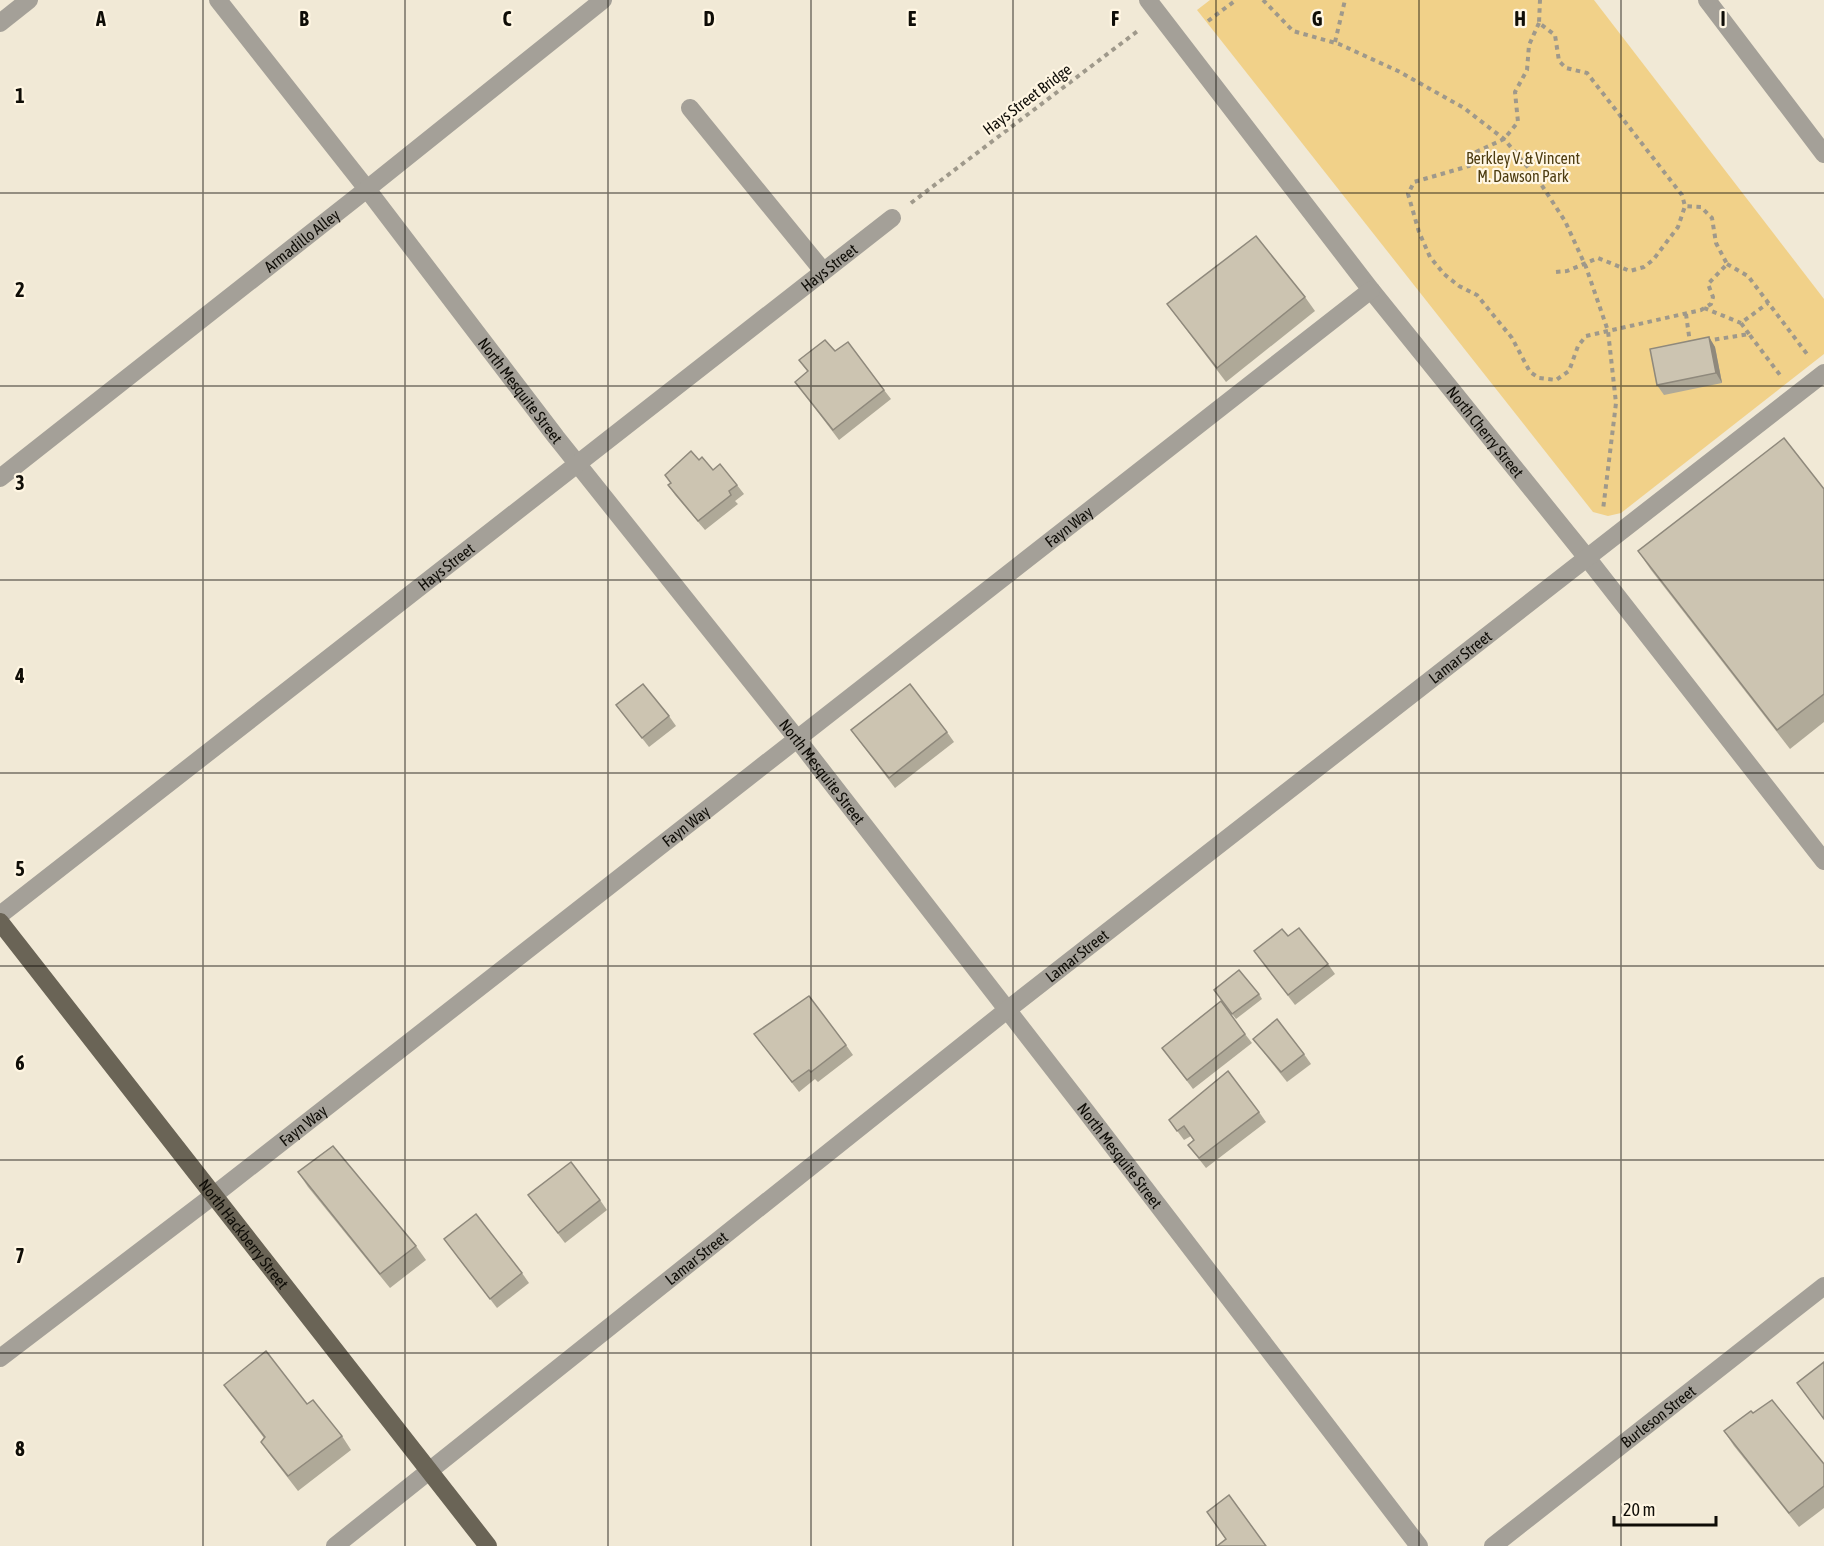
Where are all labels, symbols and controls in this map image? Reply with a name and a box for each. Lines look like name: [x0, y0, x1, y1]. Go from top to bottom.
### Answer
text: A: [95, 7, 106, 30]
text: B: [299, 7, 309, 30]
text: C: [503, 7, 512, 30]
text: D: [703, 7, 715, 30]
text: E: [908, 7, 917, 30]
text: F: [1111, 7, 1119, 30]
text: G: [1312, 7, 1323, 30]
text: H: [1514, 7, 1526, 30]
text: I: [1720, 7, 1726, 30]
street label: Hays Street Bridge: [979, 60, 1075, 139]
text: 1: [15, 84, 25, 107]
park label: Berkley V. & Vincent M. Dawson Park: [1466, 149, 1580, 185]
street label: Armadillo Alley: [260, 205, 344, 276]
street label: Hays Street: [797, 240, 861, 295]
text: 2: [15, 278, 25, 301]
street label: North Mesquite Street: [475, 334, 567, 447]
street label: North Cherry Street: [1443, 383, 1528, 481]
text: 3: [15, 471, 25, 494]
street label: Fayn Way: [1041, 502, 1097, 551]
street label: Hays Street: [414, 539, 478, 594]
street label: Lamar Street: [1425, 626, 1495, 687]
text: 4: [14, 664, 25, 687]
street label: North Mesquite Street: [776, 715, 869, 828]
street label: Fayn Way: [658, 802, 714, 850]
text: 5: [15, 857, 25, 880]
street label: Lamar Street: [1042, 925, 1112, 986]
text: 6: [15, 1051, 25, 1074]
street label: North Mesquite Street: [1074, 1099, 1166, 1212]
street label: Fayn Way: [276, 1101, 331, 1150]
street label: North Hackberry Street: [196, 1176, 293, 1293]
street label: Lamar Street: [661, 1227, 731, 1288]
text: 7: [15, 1244, 25, 1267]
street label: Burleson Street: [1617, 1381, 1699, 1451]
text: 8: [15, 1437, 25, 1460]
scale bar: [1614, 1489, 1716, 1527]
text: 20 m: [1623, 1499, 1655, 1520]

